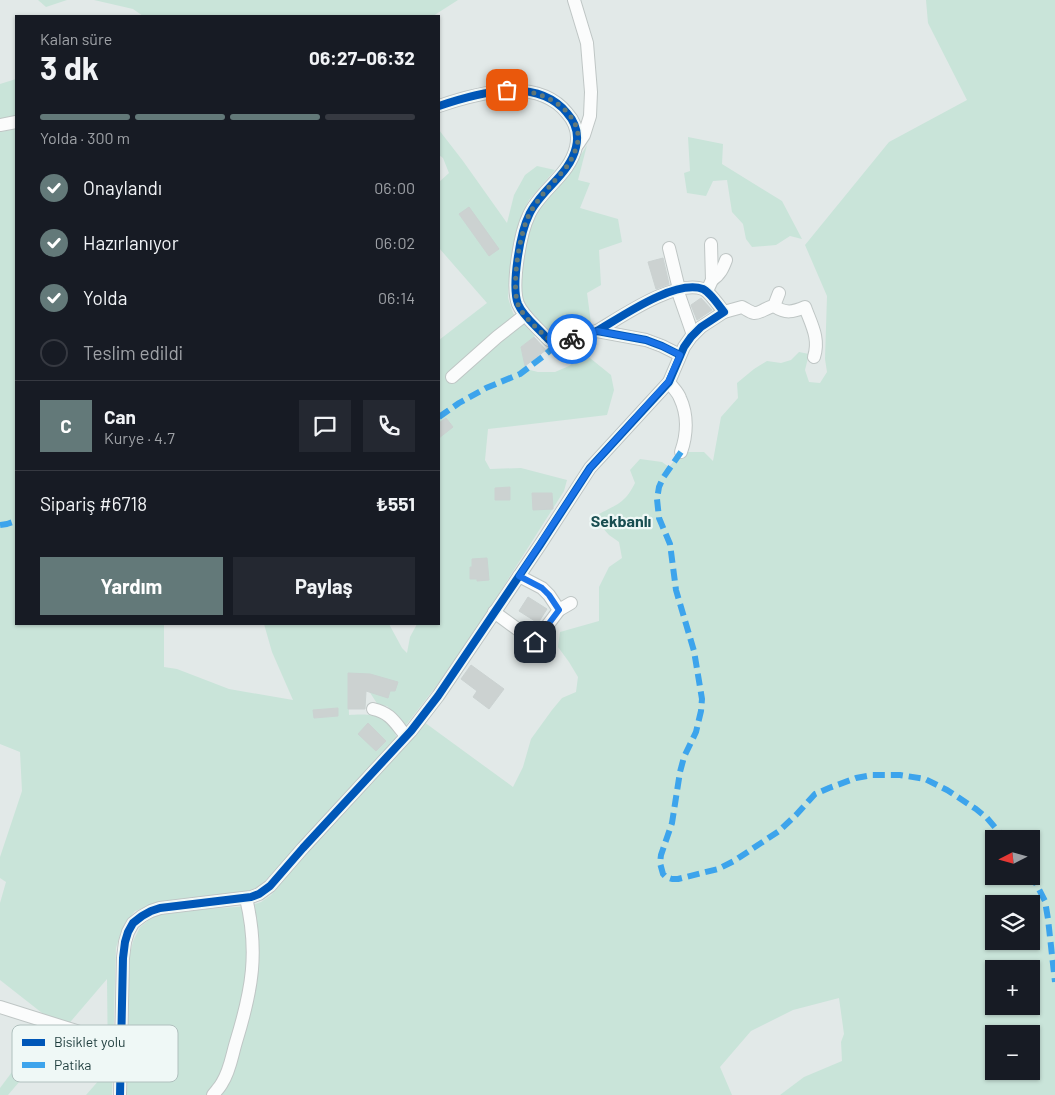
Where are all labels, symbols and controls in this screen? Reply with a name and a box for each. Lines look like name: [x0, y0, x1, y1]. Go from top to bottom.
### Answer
text: Kalan süre: [40, 29, 112, 48]
text: 06:27–06:32: [309, 46, 415, 69]
text: 3 dk: [40, 48, 99, 86]
pin: [486, 69, 528, 111]
icon: bag: [493, 76, 521, 104]
text: Yolda · 300 m: [40, 128, 130, 147]
icon: check: [40, 174, 68, 202]
text: Onaylandı: [83, 176, 162, 199]
text: 06:00: [374, 178, 415, 197]
icon: check: [40, 229, 68, 257]
text: Hazırlanıyor: [83, 231, 179, 254]
text: 06:02: [375, 233, 415, 252]
icon: check: [40, 284, 68, 312]
text: Yolda: [83, 286, 127, 309]
text: 06:14: [378, 288, 415, 307]
courier: [547, 314, 597, 364]
icon: bike: [558, 325, 586, 353]
text: Teslim edildi: [83, 341, 183, 364]
button: chat: [299, 400, 351, 452]
button: phone: [363, 400, 415, 452]
text: Can: [104, 405, 136, 428]
text: C: [60, 414, 72, 437]
text: Kurye · 4.7: [104, 428, 175, 447]
text: Sipariş #6718: [40, 492, 147, 515]
text: ₺551: [376, 492, 415, 515]
district label: Sekbanlı: [591, 511, 652, 530]
button: Yardım: [40, 557, 223, 615]
button: Paylaş: [233, 557, 415, 615]
pin: [514, 621, 556, 663]
icon: home: [521, 628, 549, 656]
north arrow: [985, 830, 1040, 885]
map controls: [985, 830, 1040, 1080]
button: layers: [985, 895, 1040, 950]
button: +: [985, 960, 1040, 1015]
legend: [12, 1025, 178, 1082]
button: −: [985, 1025, 1040, 1080]
text: Bisiklet yolu: [54, 1033, 126, 1050]
text: Patika: [54, 1056, 91, 1073]

